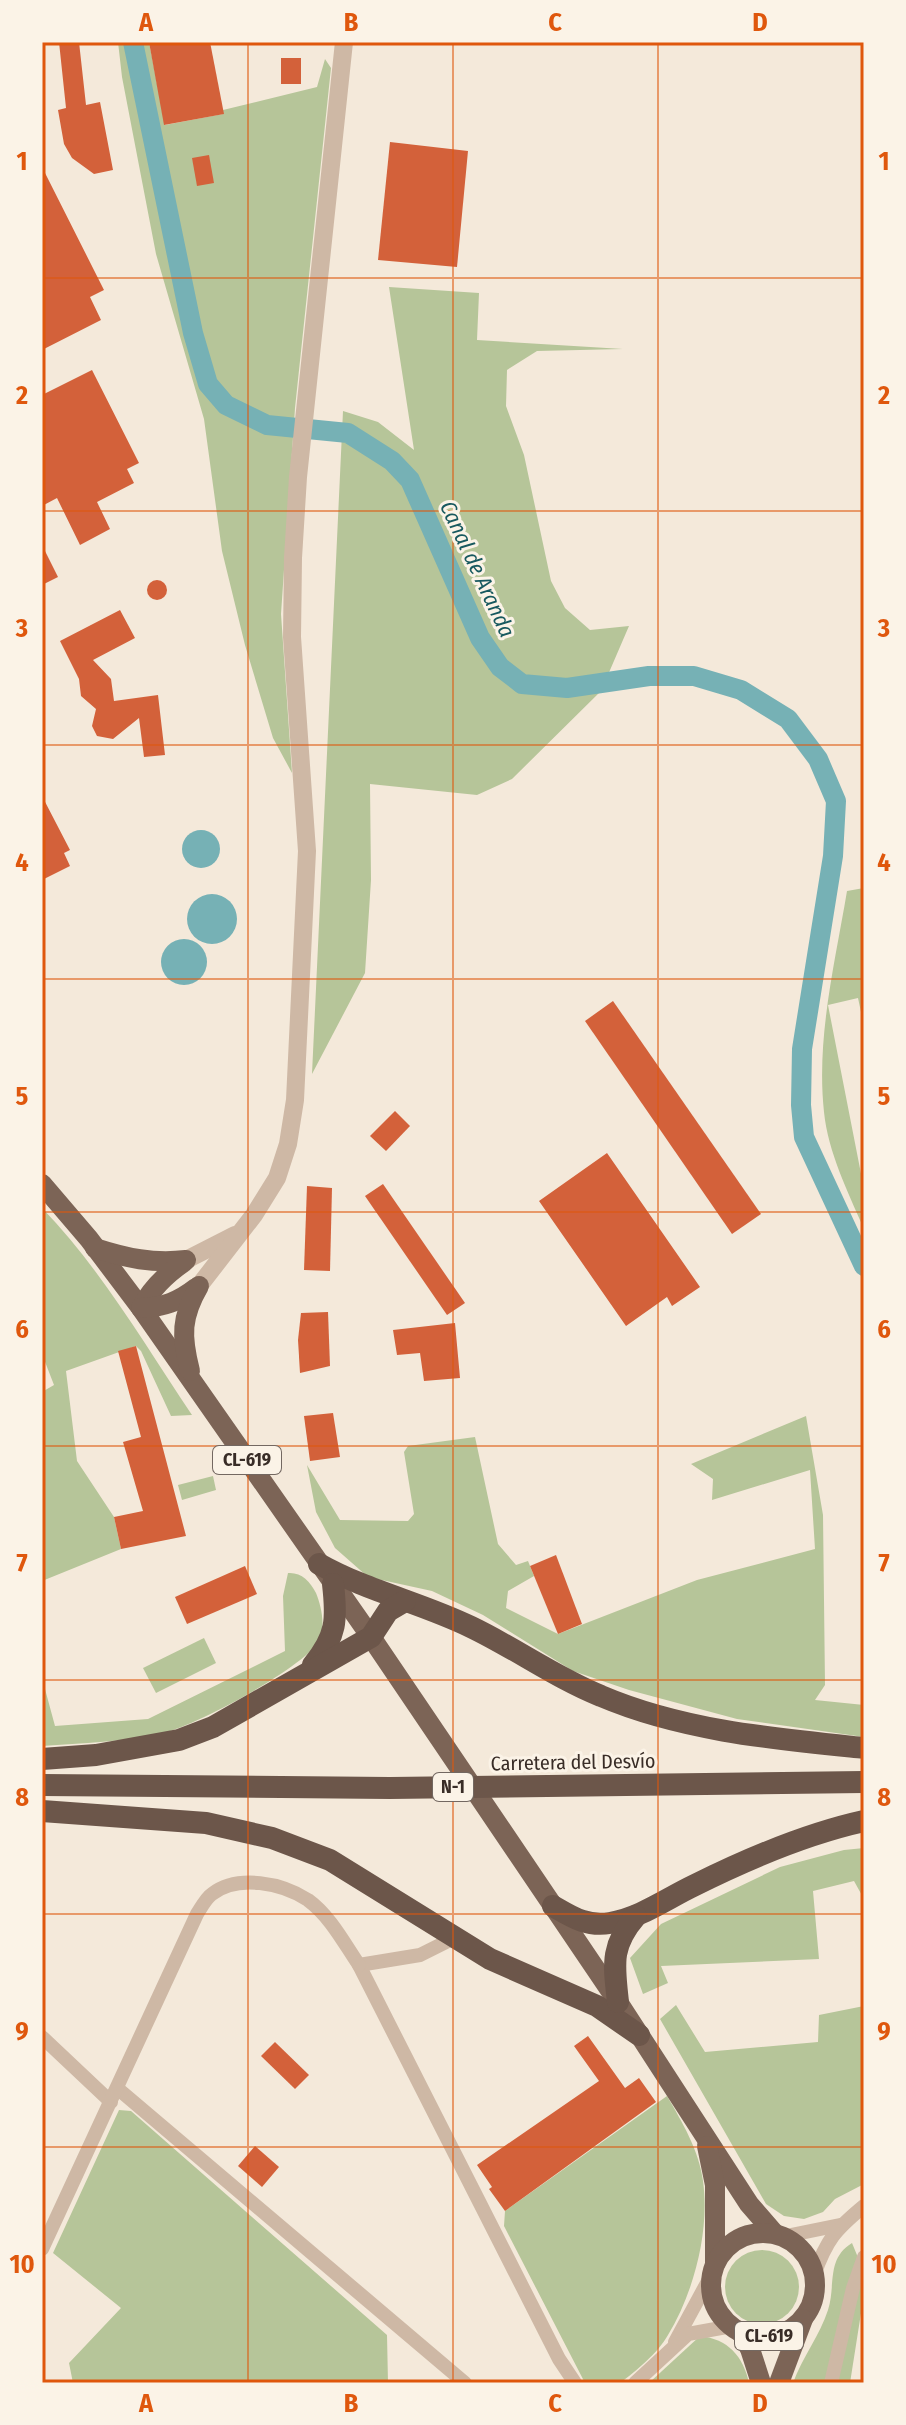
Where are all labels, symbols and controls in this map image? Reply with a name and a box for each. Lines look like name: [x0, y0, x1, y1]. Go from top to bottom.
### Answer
text: A: [138, 7, 154, 38]
text: B: [344, 7, 359, 38]
text: C: [548, 7, 562, 38]
text: D: [752, 7, 768, 38]
text: 1: [17, 146, 28, 177]
text: 1: [879, 146, 890, 177]
text: 2: [15, 380, 28, 411]
text: 2: [877, 380, 890, 411]
water label: Canal de Aranda: [434, 497, 521, 642]
text: 3: [15, 613, 28, 644]
text: 3: [877, 613, 890, 644]
text: 4: [15, 847, 29, 878]
text: 4: [877, 847, 891, 878]
text: 5: [16, 1081, 29, 1112]
text: 5: [878, 1081, 891, 1112]
text: 6: [15, 1314, 29, 1345]
text: 6: [877, 1314, 891, 1345]
road number: CL-619: [213, 1446, 281, 1474]
text: 7: [16, 1548, 28, 1579]
text: 7: [878, 1548, 890, 1579]
street label: Carretera del Desvío: [490, 1749, 656, 1775]
road number: N-1: [433, 1773, 473, 1801]
text: 8: [15, 1782, 29, 1813]
text: 8: [877, 1782, 891, 1813]
text: 9: [15, 2016, 29, 2047]
text: 9: [877, 2016, 891, 2047]
text: 10: [9, 2249, 35, 2280]
text: 10: [871, 2249, 897, 2280]
road number: CL-619: [735, 2322, 803, 2350]
text: A: [138, 2388, 154, 2419]
text: B: [344, 2388, 359, 2419]
text: C: [548, 2388, 562, 2419]
text: D: [752, 2388, 768, 2419]

